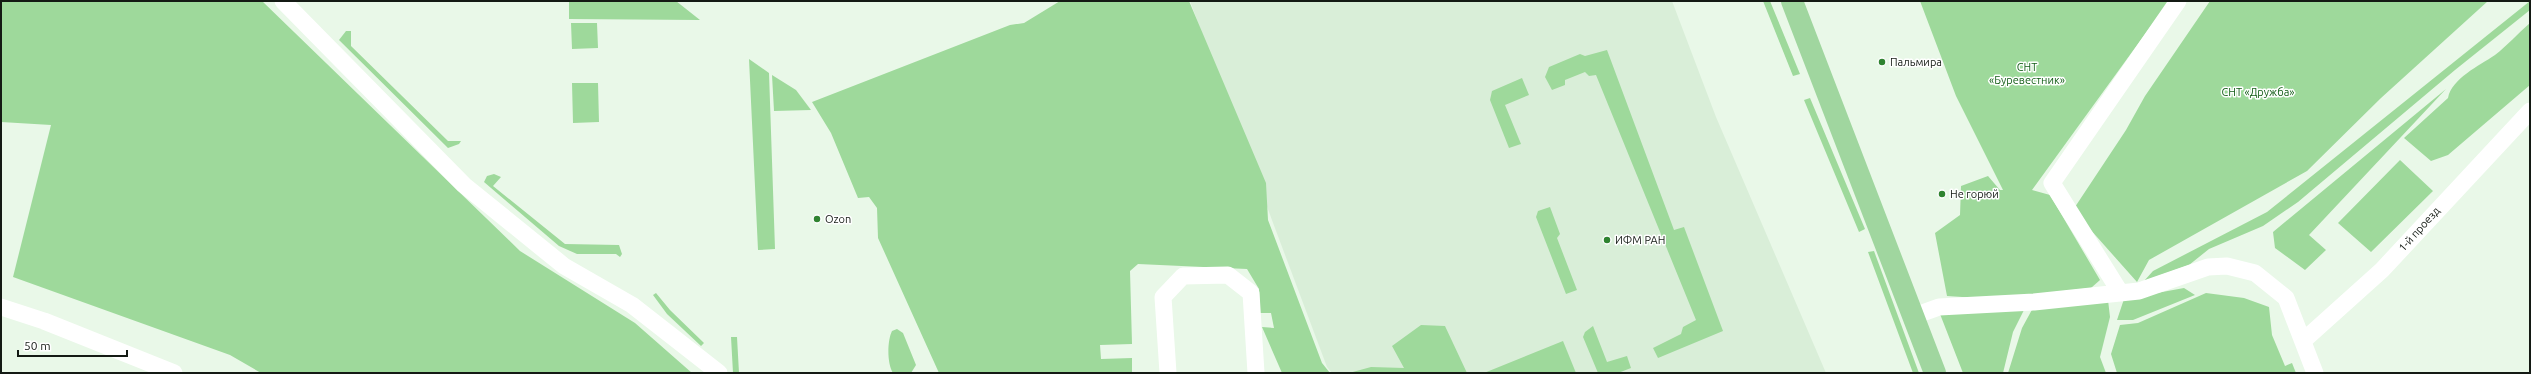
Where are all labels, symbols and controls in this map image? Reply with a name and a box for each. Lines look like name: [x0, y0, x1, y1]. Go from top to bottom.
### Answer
place label: Пальмира: [1890, 56, 1942, 68]
marker: Пальмира: [1877, 57, 1887, 67]
park label: СНТ «Буревестник»: [1989, 61, 2065, 86]
park label: СНТ «Дружба»: [2221, 86, 2295, 98]
place label: Не горюй: [1950, 188, 1999, 200]
marker: Не горюй: [1937, 189, 1947, 199]
street label: 1-й проезд: [2396, 204, 2442, 254]
place label: Ozon: [825, 213, 851, 225]
marker: Ozon: [812, 214, 822, 224]
place label: ИФМ РАН: [1615, 234, 1665, 246]
marker: ИФМ РАН: [1602, 235, 1612, 245]
scale bar: [18, 332, 127, 358]
text: 50 m: [24, 339, 51, 352]

